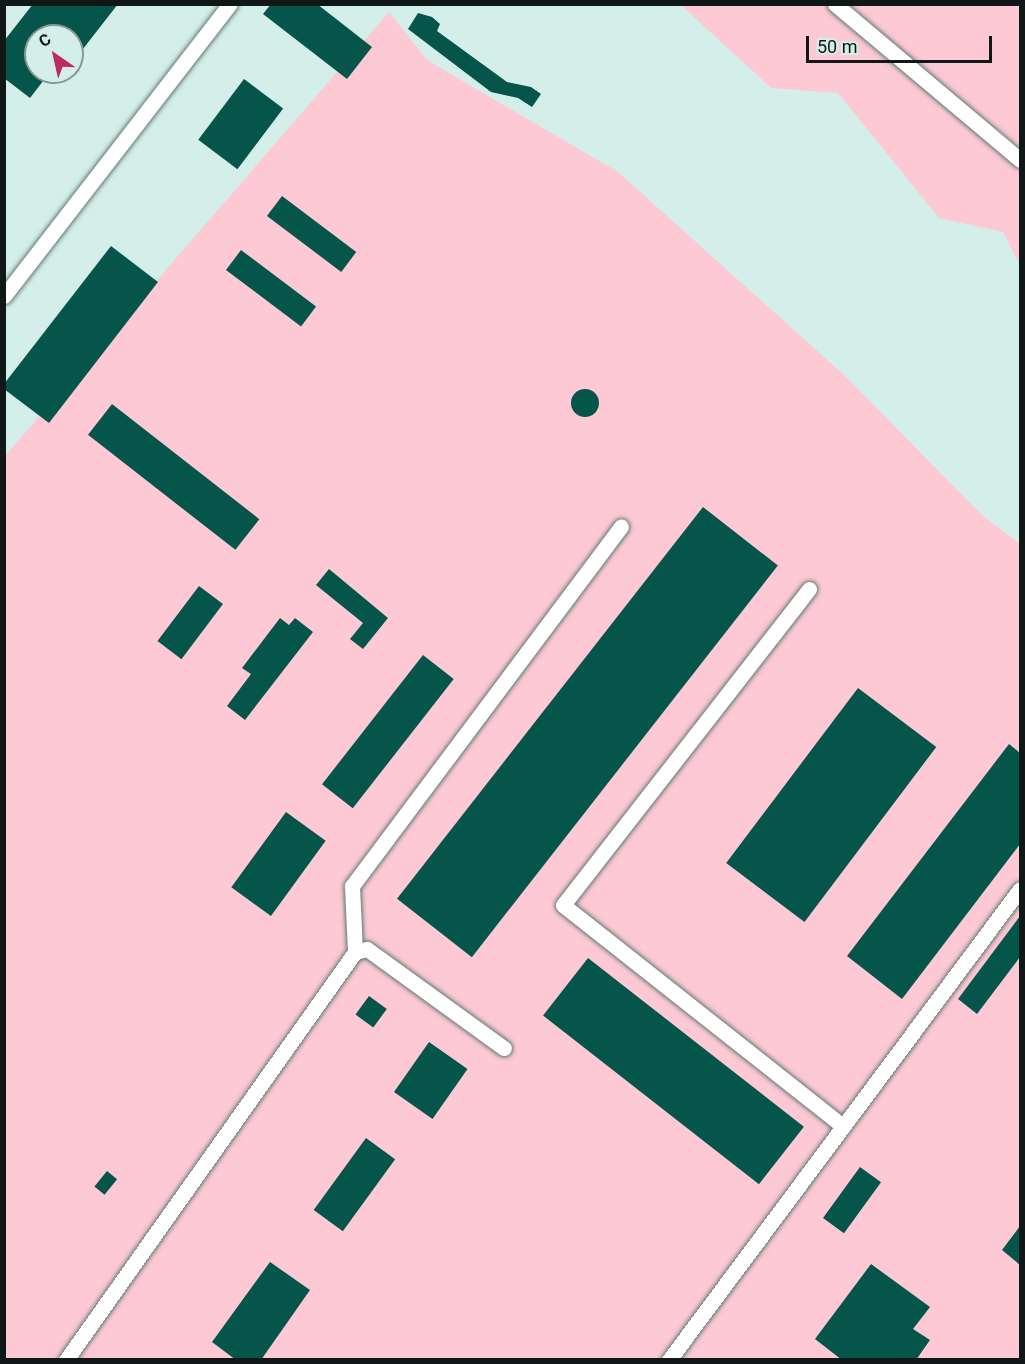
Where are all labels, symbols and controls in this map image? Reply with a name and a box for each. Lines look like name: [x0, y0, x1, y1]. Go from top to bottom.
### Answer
north arrow: [24, 24, 84, 84]
scale bar: [809, 24, 995, 62]
text: С: [35, 30, 54, 51]
text: 50 m: [817, 36, 857, 57]

